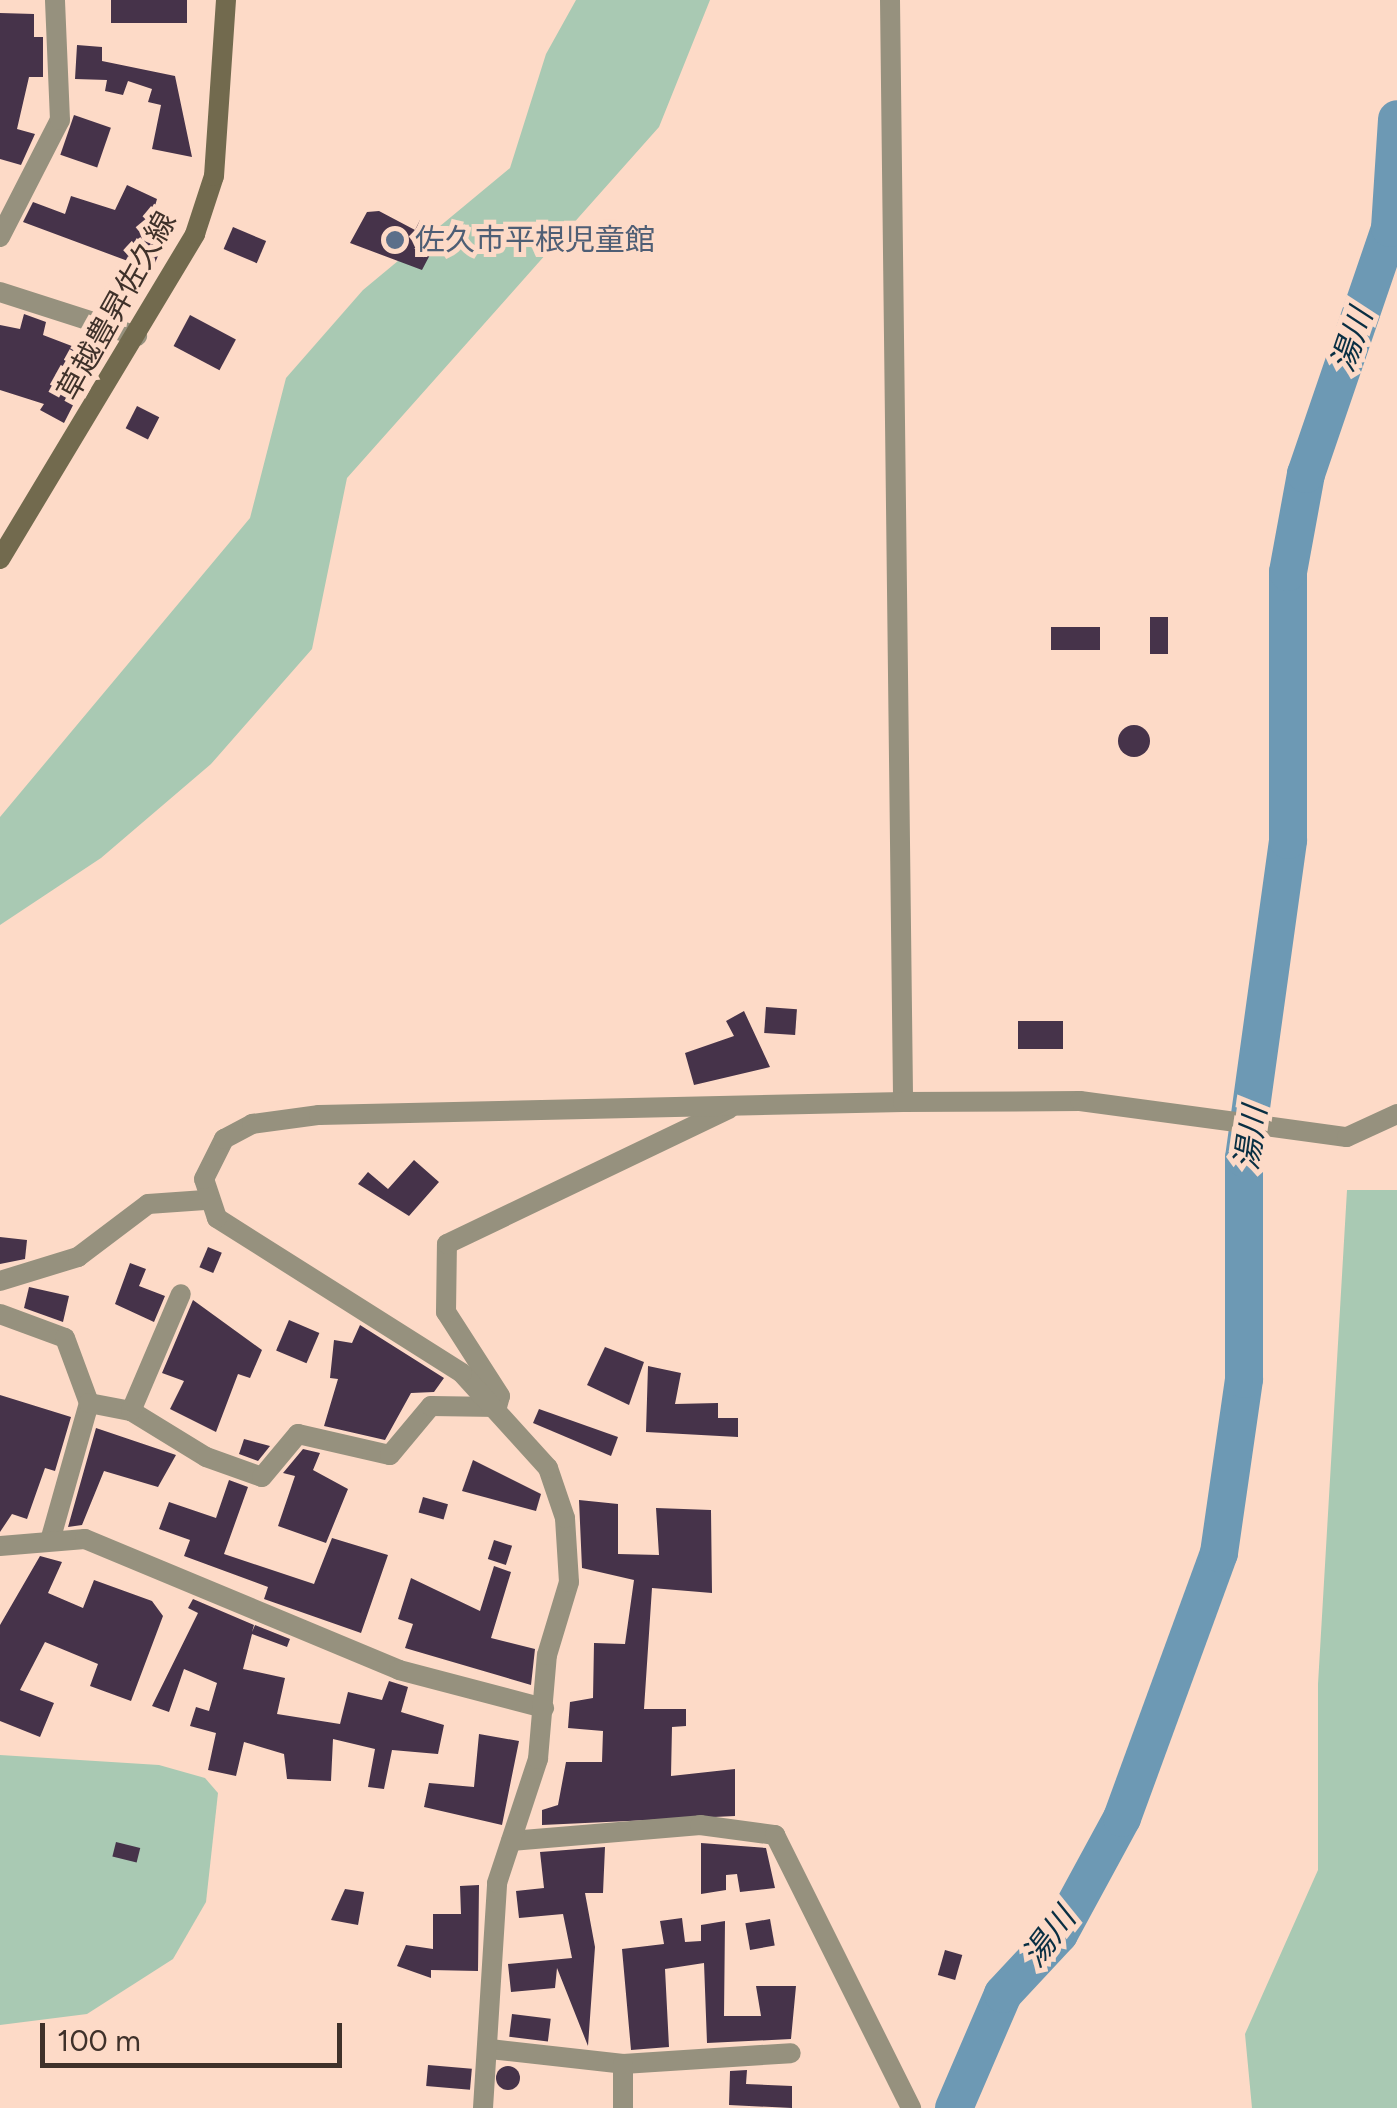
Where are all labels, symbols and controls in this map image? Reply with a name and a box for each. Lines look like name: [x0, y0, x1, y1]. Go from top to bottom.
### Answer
street label: 草越豊昇佐久線: [50, 205, 184, 407]
place label: 佐久市平根児童館: [415, 222, 655, 258]
marker: 佐久市平根児童館: [384, 229, 406, 251]
water label: 湯川: [1323, 303, 1381, 377]
water label: 湯川: [1228, 1104, 1274, 1172]
water label: 湯川: [1014, 1900, 1084, 1974]
scale bar: [45, 2003, 348, 2065]
text: 100 m: [57, 2022, 141, 2059]

